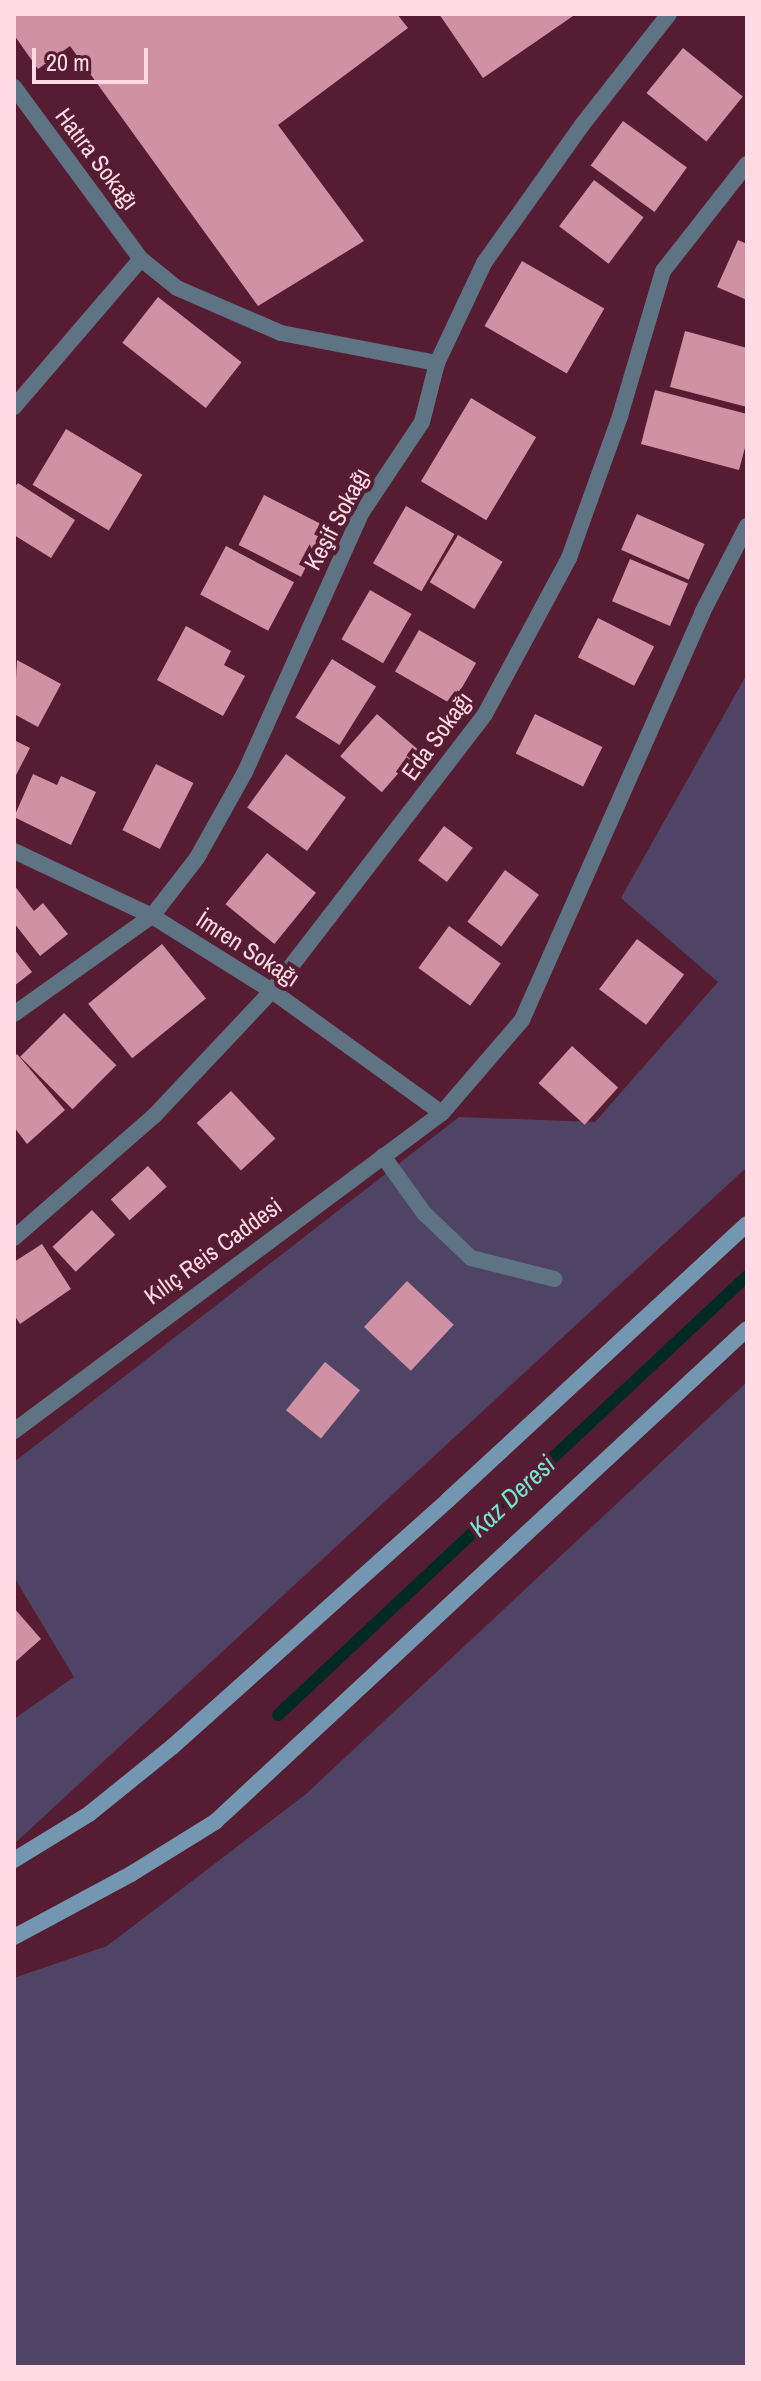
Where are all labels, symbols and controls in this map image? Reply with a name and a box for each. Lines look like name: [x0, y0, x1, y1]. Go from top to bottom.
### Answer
scale bar: [36, 32, 152, 82]
text: 20 m: [46, 46, 90, 78]
street label: Hatıra Sokağı: [49, 102, 145, 216]
street label: Keşif Sokağı: [298, 463, 376, 575]
street label: Eda Sokağı: [395, 686, 479, 786]
street label: İmren Sokağı: [191, 905, 305, 993]
street label: Kılıç Reis Caddesi: [139, 1191, 287, 1311]
water label: Kaz Deresi: [463, 1449, 561, 1543]

